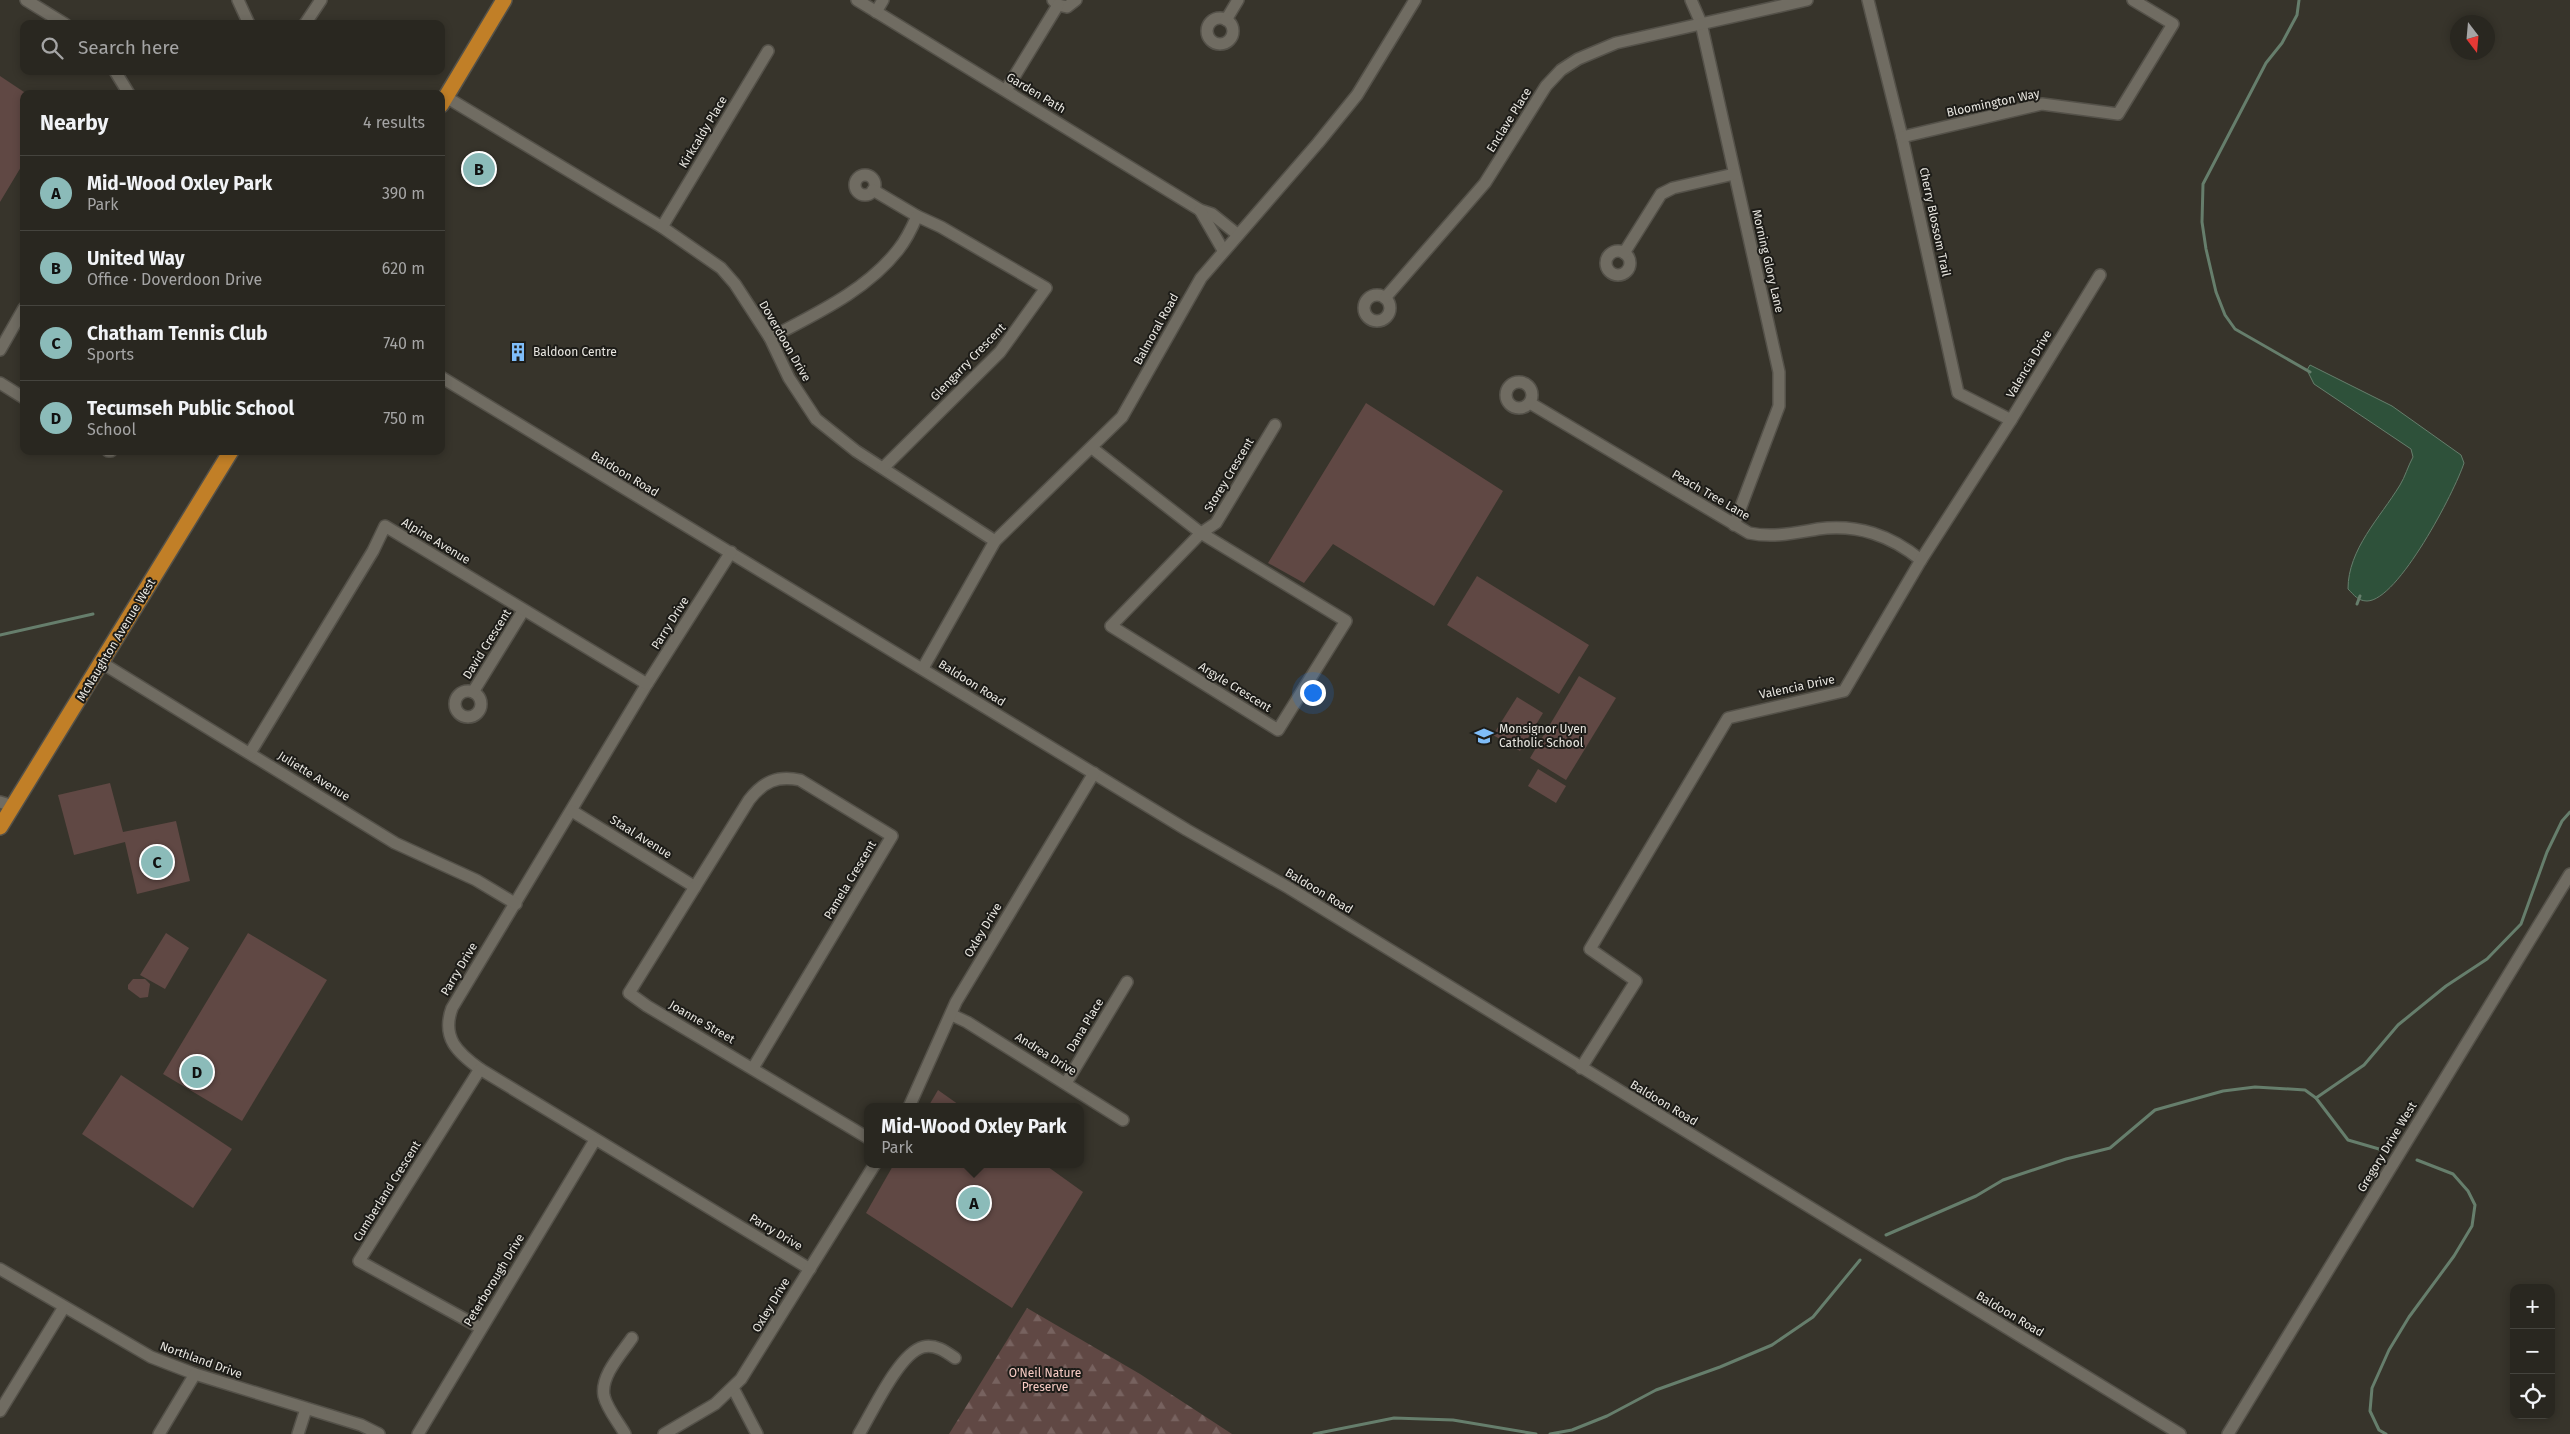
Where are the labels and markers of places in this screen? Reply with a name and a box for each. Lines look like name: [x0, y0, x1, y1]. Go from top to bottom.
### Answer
pin: B: [463, 150, 495, 188]
building icon: Baldoon Centre: [507, 341, 529, 363]
place label: Baldoon Centre: [533, 345, 617, 359]
place label: Monsignor Uyen Catholic School: [1499, 722, 1587, 750]
school or university icon: Monsignor Uyen Catholic School: [1473, 725, 1495, 747]
pin: C: [141, 843, 173, 881]
pin: D: [181, 1053, 213, 1091]
pin: A: [958, 1184, 990, 1222]

